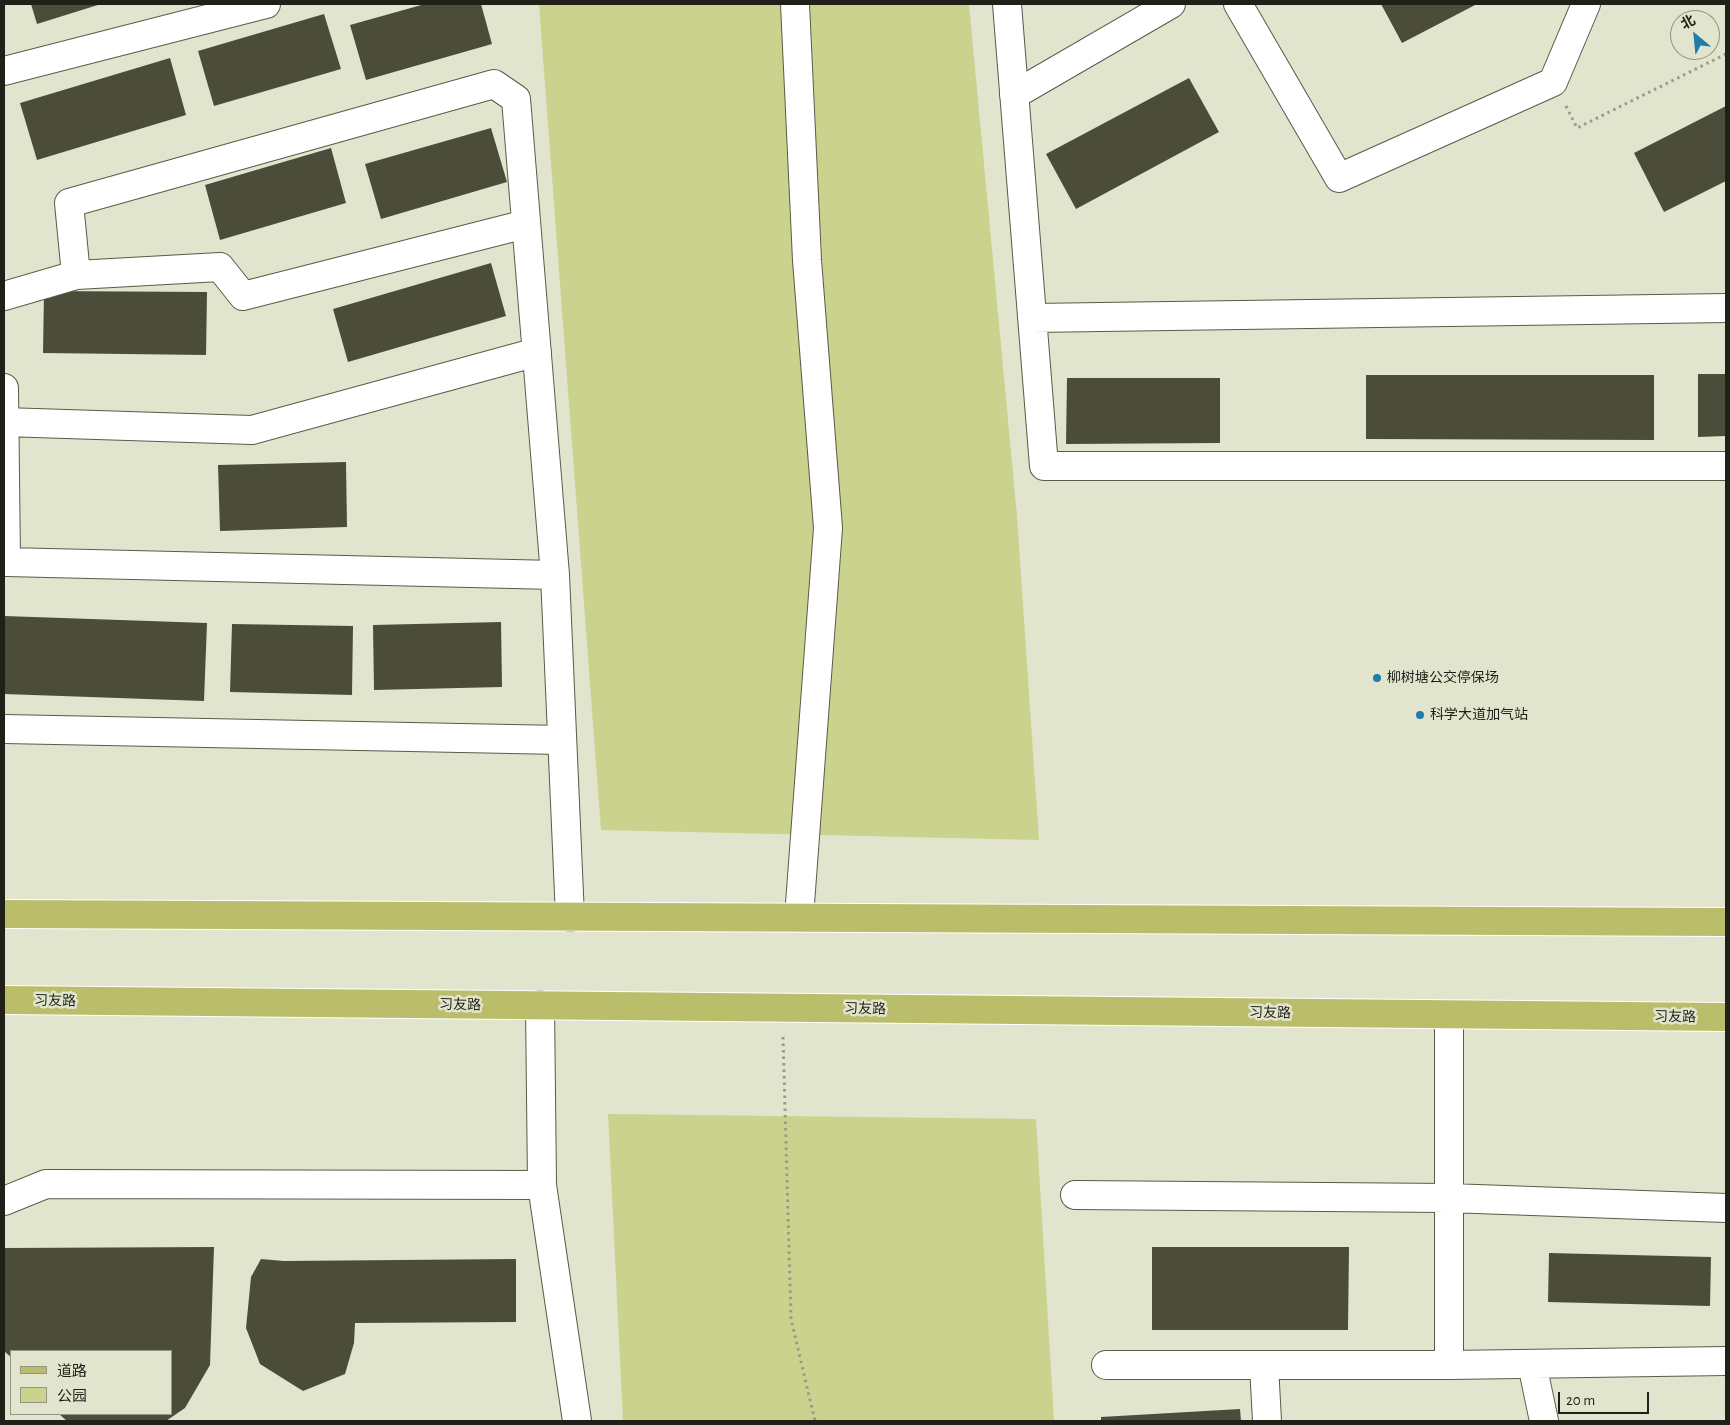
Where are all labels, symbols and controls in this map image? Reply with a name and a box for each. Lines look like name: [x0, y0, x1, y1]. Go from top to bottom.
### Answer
north arrow: [1670, 10, 1720, 60]
text: 北: [1679, 13, 1698, 32]
place label: 柳树塘公交停保场: [1387, 670, 1499, 686]
marker: 柳树塘公交停保场: [1371, 672, 1383, 684]
place label: 科学大道加气站: [1430, 707, 1528, 723]
marker: 科学大道加气站: [1414, 709, 1426, 721]
street label: 习友路: [34, 992, 76, 1010]
street label: 习友路: [439, 996, 481, 1014]
street label: 习友路: [844, 1000, 886, 1018]
street label: 习友路: [1249, 1004, 1291, 1022]
street label: 习友路: [1654, 1008, 1696, 1026]
legend: [10, 1350, 172, 1415]
text: 道路: [57, 1364, 87, 1379]
scale bar: [1560, 1382, 1651, 1414]
text: 公园: [57, 1389, 87, 1404]
text: 20 m: [1566, 1393, 1595, 1408]

